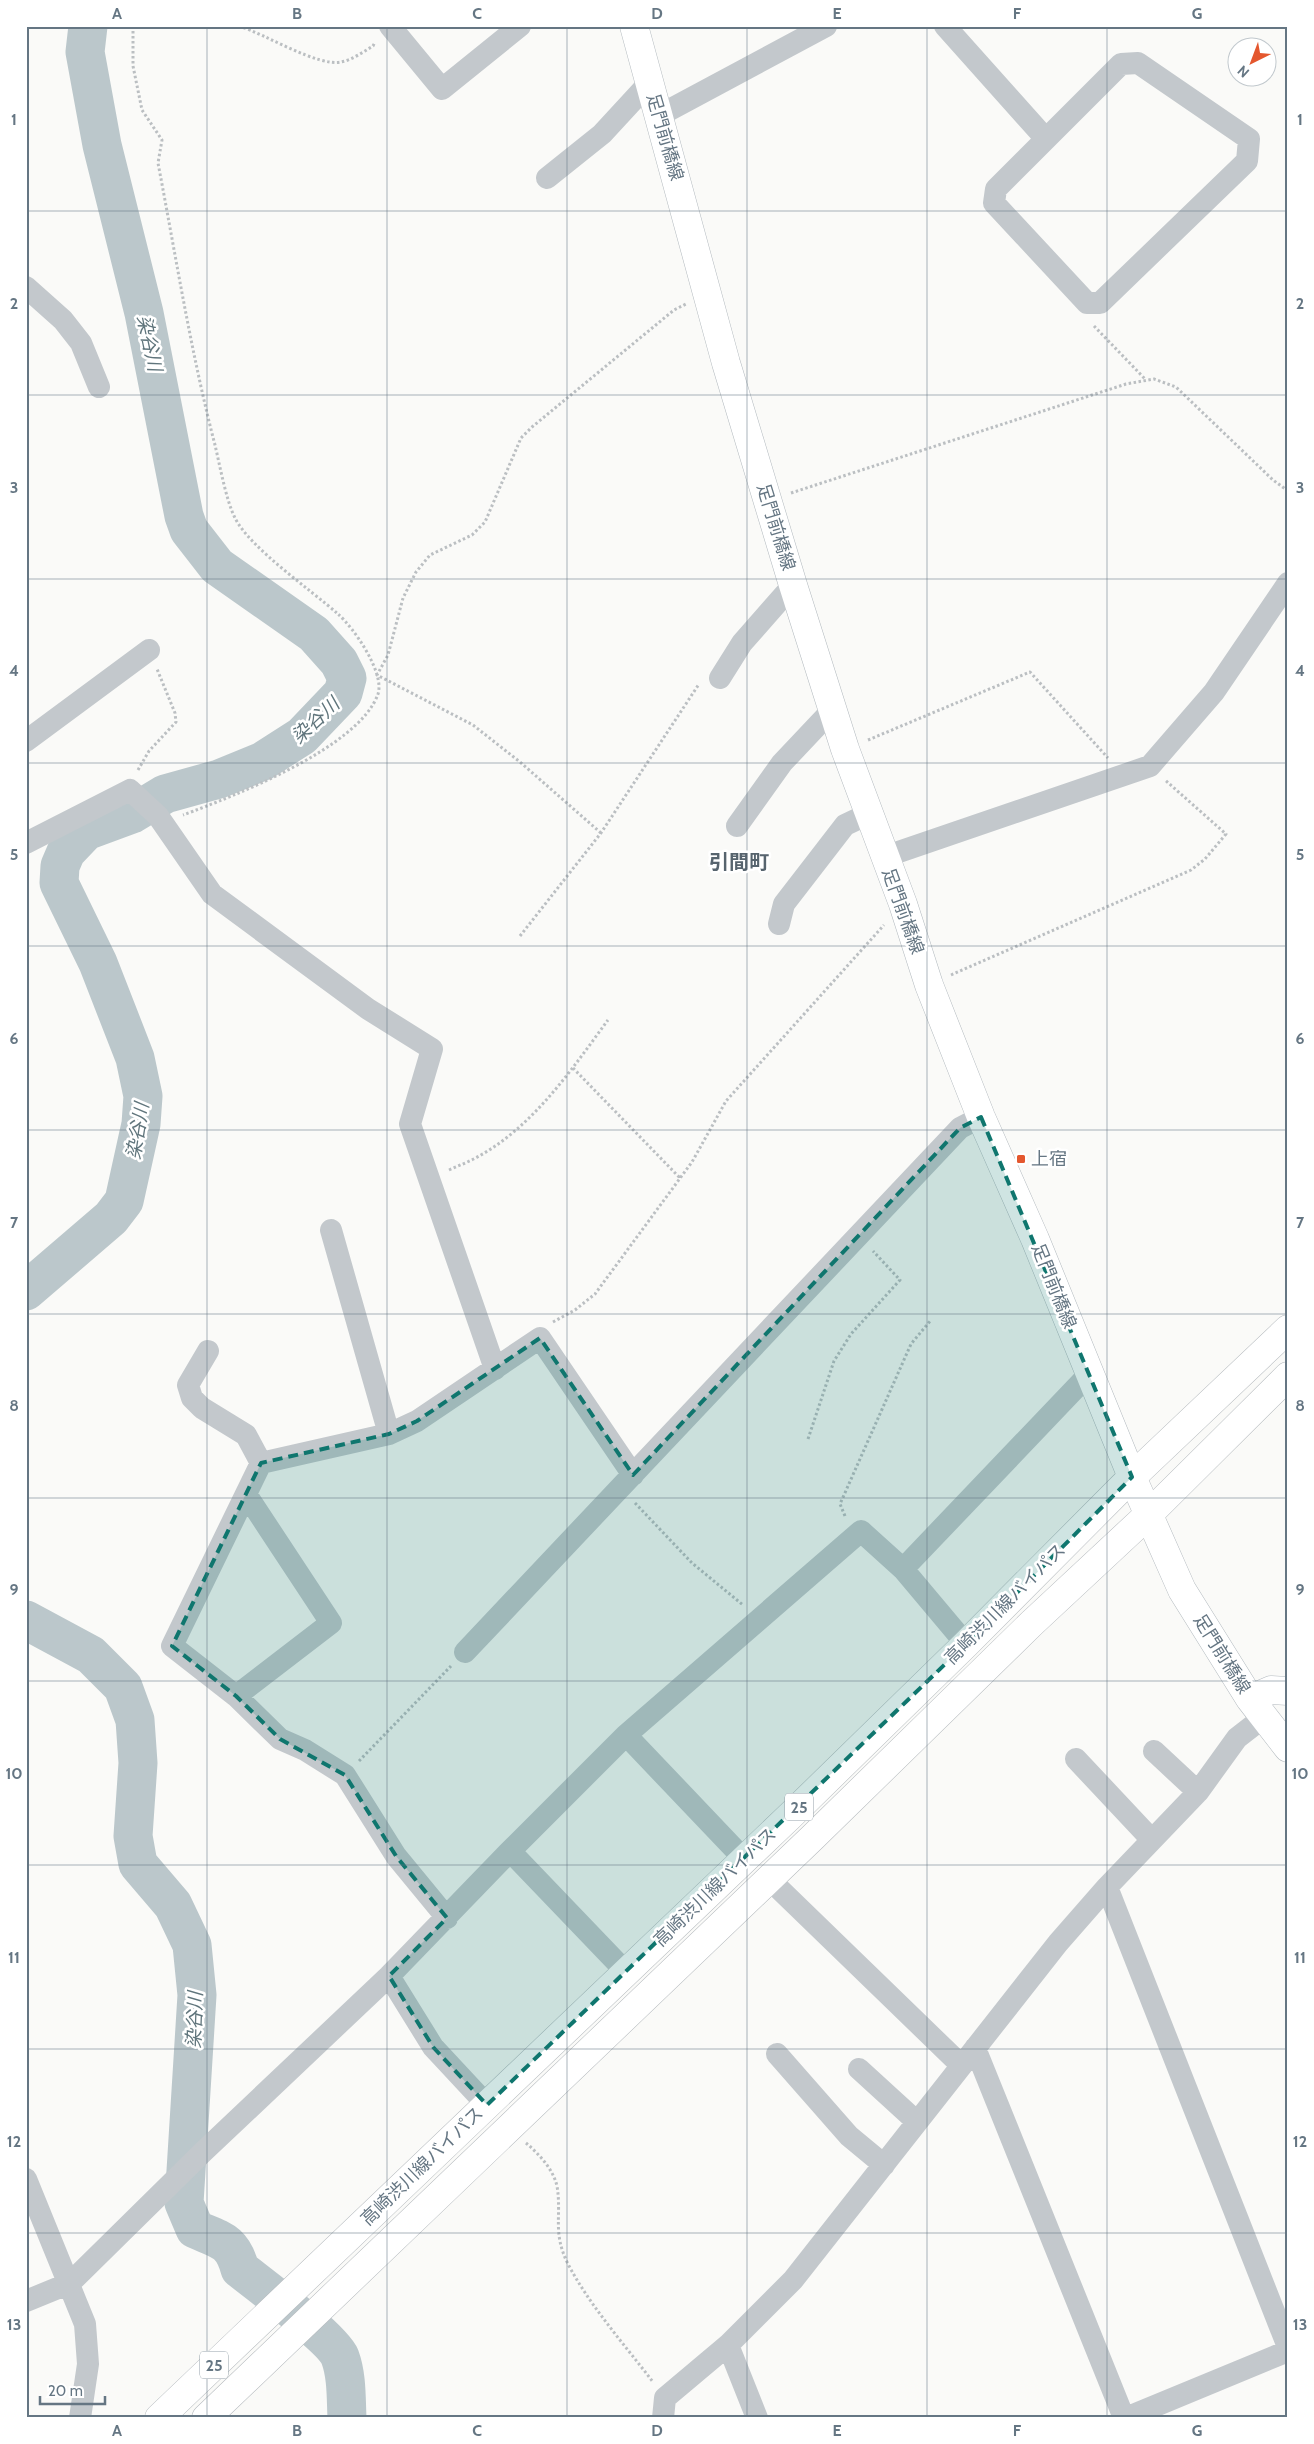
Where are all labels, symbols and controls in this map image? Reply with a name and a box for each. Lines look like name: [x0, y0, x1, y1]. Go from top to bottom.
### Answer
text: A: [112, 4, 122, 23]
text: B: [292, 4, 302, 23]
text: C: [472, 4, 482, 23]
text: D: [651, 4, 663, 23]
text: E: [832, 4, 842, 23]
text: F: [1013, 4, 1022, 23]
text: G: [1192, 4, 1202, 23]
north arrow: [1226, 38, 1276, 88]
text: N: [1234, 62, 1253, 82]
street label: 足門前橋線: [642, 91, 688, 183]
text: 1: [11, 110, 17, 129]
text: 1: [1297, 110, 1303, 129]
text: 2: [10, 294, 18, 313]
text: 2: [1296, 294, 1304, 313]
water label: 染谷川: [132, 313, 167, 375]
text: 3: [10, 478, 18, 497]
text: 3: [1296, 478, 1304, 497]
street label: 足門前橋線: [752, 481, 800, 573]
text: 4: [9, 661, 19, 680]
text: 4: [1295, 661, 1305, 680]
water label: 染谷川: [287, 691, 345, 748]
text: 5: [10, 845, 18, 864]
text: 5: [1296, 845, 1304, 864]
district label: 引間町: [709, 850, 769, 874]
street label: 足門前橋線: [877, 865, 929, 957]
text: 6: [10, 1029, 19, 1048]
text: 6: [1296, 1029, 1305, 1048]
water label: 染谷川: [122, 1099, 154, 1161]
place label: 上宿: [1031, 1148, 1067, 1170]
marker: 上宿: [1015, 1153, 1027, 1165]
text: 7: [10, 1213, 19, 1232]
text: 7: [1296, 1213, 1305, 1232]
street label: 足門前橋線: [1027, 1240, 1081, 1332]
text: 8: [9, 1396, 19, 1415]
text: 8: [1295, 1396, 1305, 1415]
street label: 高崎渋川線バイパス: [940, 1539, 1070, 1669]
text: 9: [10, 1580, 19, 1599]
text: 9: [1296, 1580, 1305, 1599]
street label: 足門前橋線: [1189, 1610, 1255, 1698]
text: 10: [5, 1764, 23, 1783]
text: 10: [1291, 1764, 1309, 1783]
road number: 25: [785, 1794, 813, 1820]
street label: 高崎渋川線バイパス: [649, 1823, 781, 1951]
text: 11: [8, 1948, 20, 1967]
text: 11: [1294, 1948, 1306, 1967]
water label: 染谷川: [182, 1989, 207, 2049]
street label: 高崎渋川線バイパス: [356, 2102, 488, 2230]
text: 12: [7, 2132, 21, 2151]
text: 12: [1293, 2132, 1307, 2151]
text: 13: [7, 2315, 21, 2334]
text: 13: [1293, 2315, 1307, 2334]
road number: 25: [200, 2352, 228, 2378]
scale bar: [40, 2374, 105, 2406]
text: 20 m: [48, 2382, 83, 2400]
text: A: [112, 2421, 122, 2440]
text: B: [292, 2421, 302, 2440]
text: C: [472, 2421, 482, 2440]
text: D: [651, 2421, 663, 2440]
text: E: [832, 2421, 842, 2440]
text: F: [1013, 2421, 1022, 2440]
text: G: [1192, 2421, 1202, 2440]

